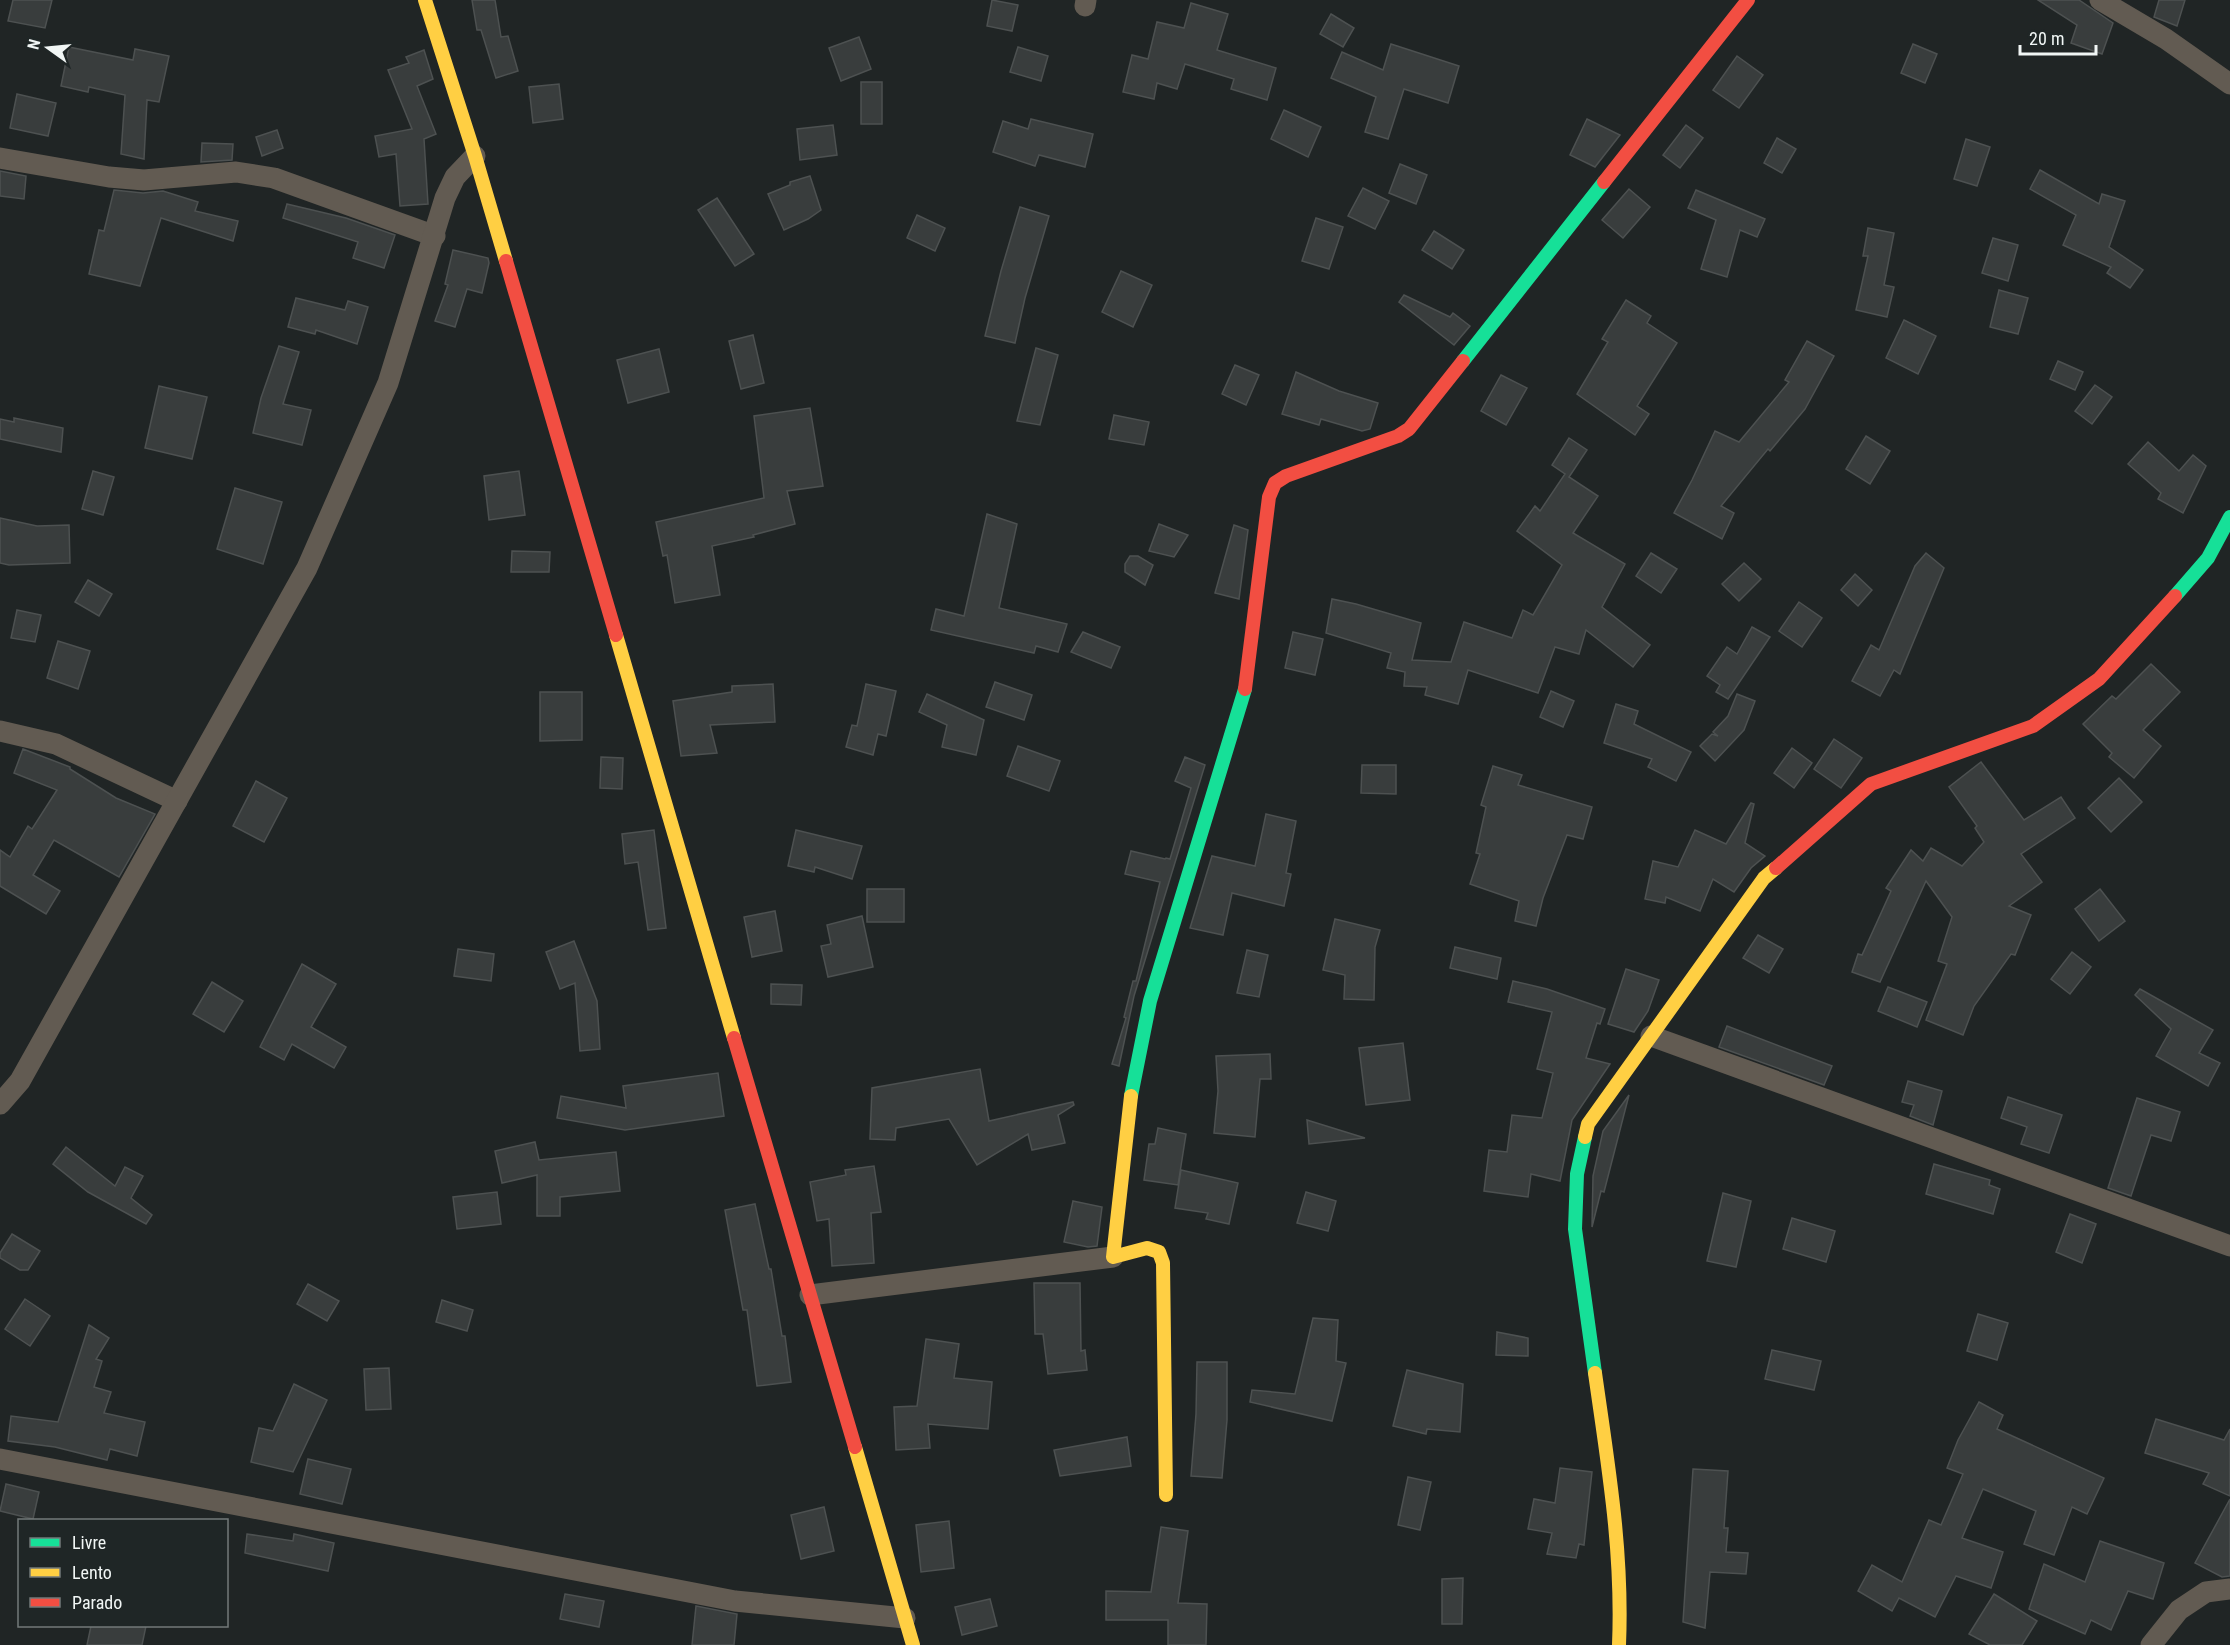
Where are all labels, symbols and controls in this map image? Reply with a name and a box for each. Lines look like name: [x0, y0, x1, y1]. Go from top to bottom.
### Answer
north arrow: [18, 18, 78, 78]
scale bar: [2020, 18, 2096, 56]
text: 20 m: [2029, 28, 2064, 49]
text: N: [24, 37, 44, 51]
legend: [18, 1519, 228, 1627]
text: Livre: [72, 1532, 106, 1553]
text: Lento: [72, 1562, 112, 1583]
text: Parado: [72, 1592, 122, 1613]

